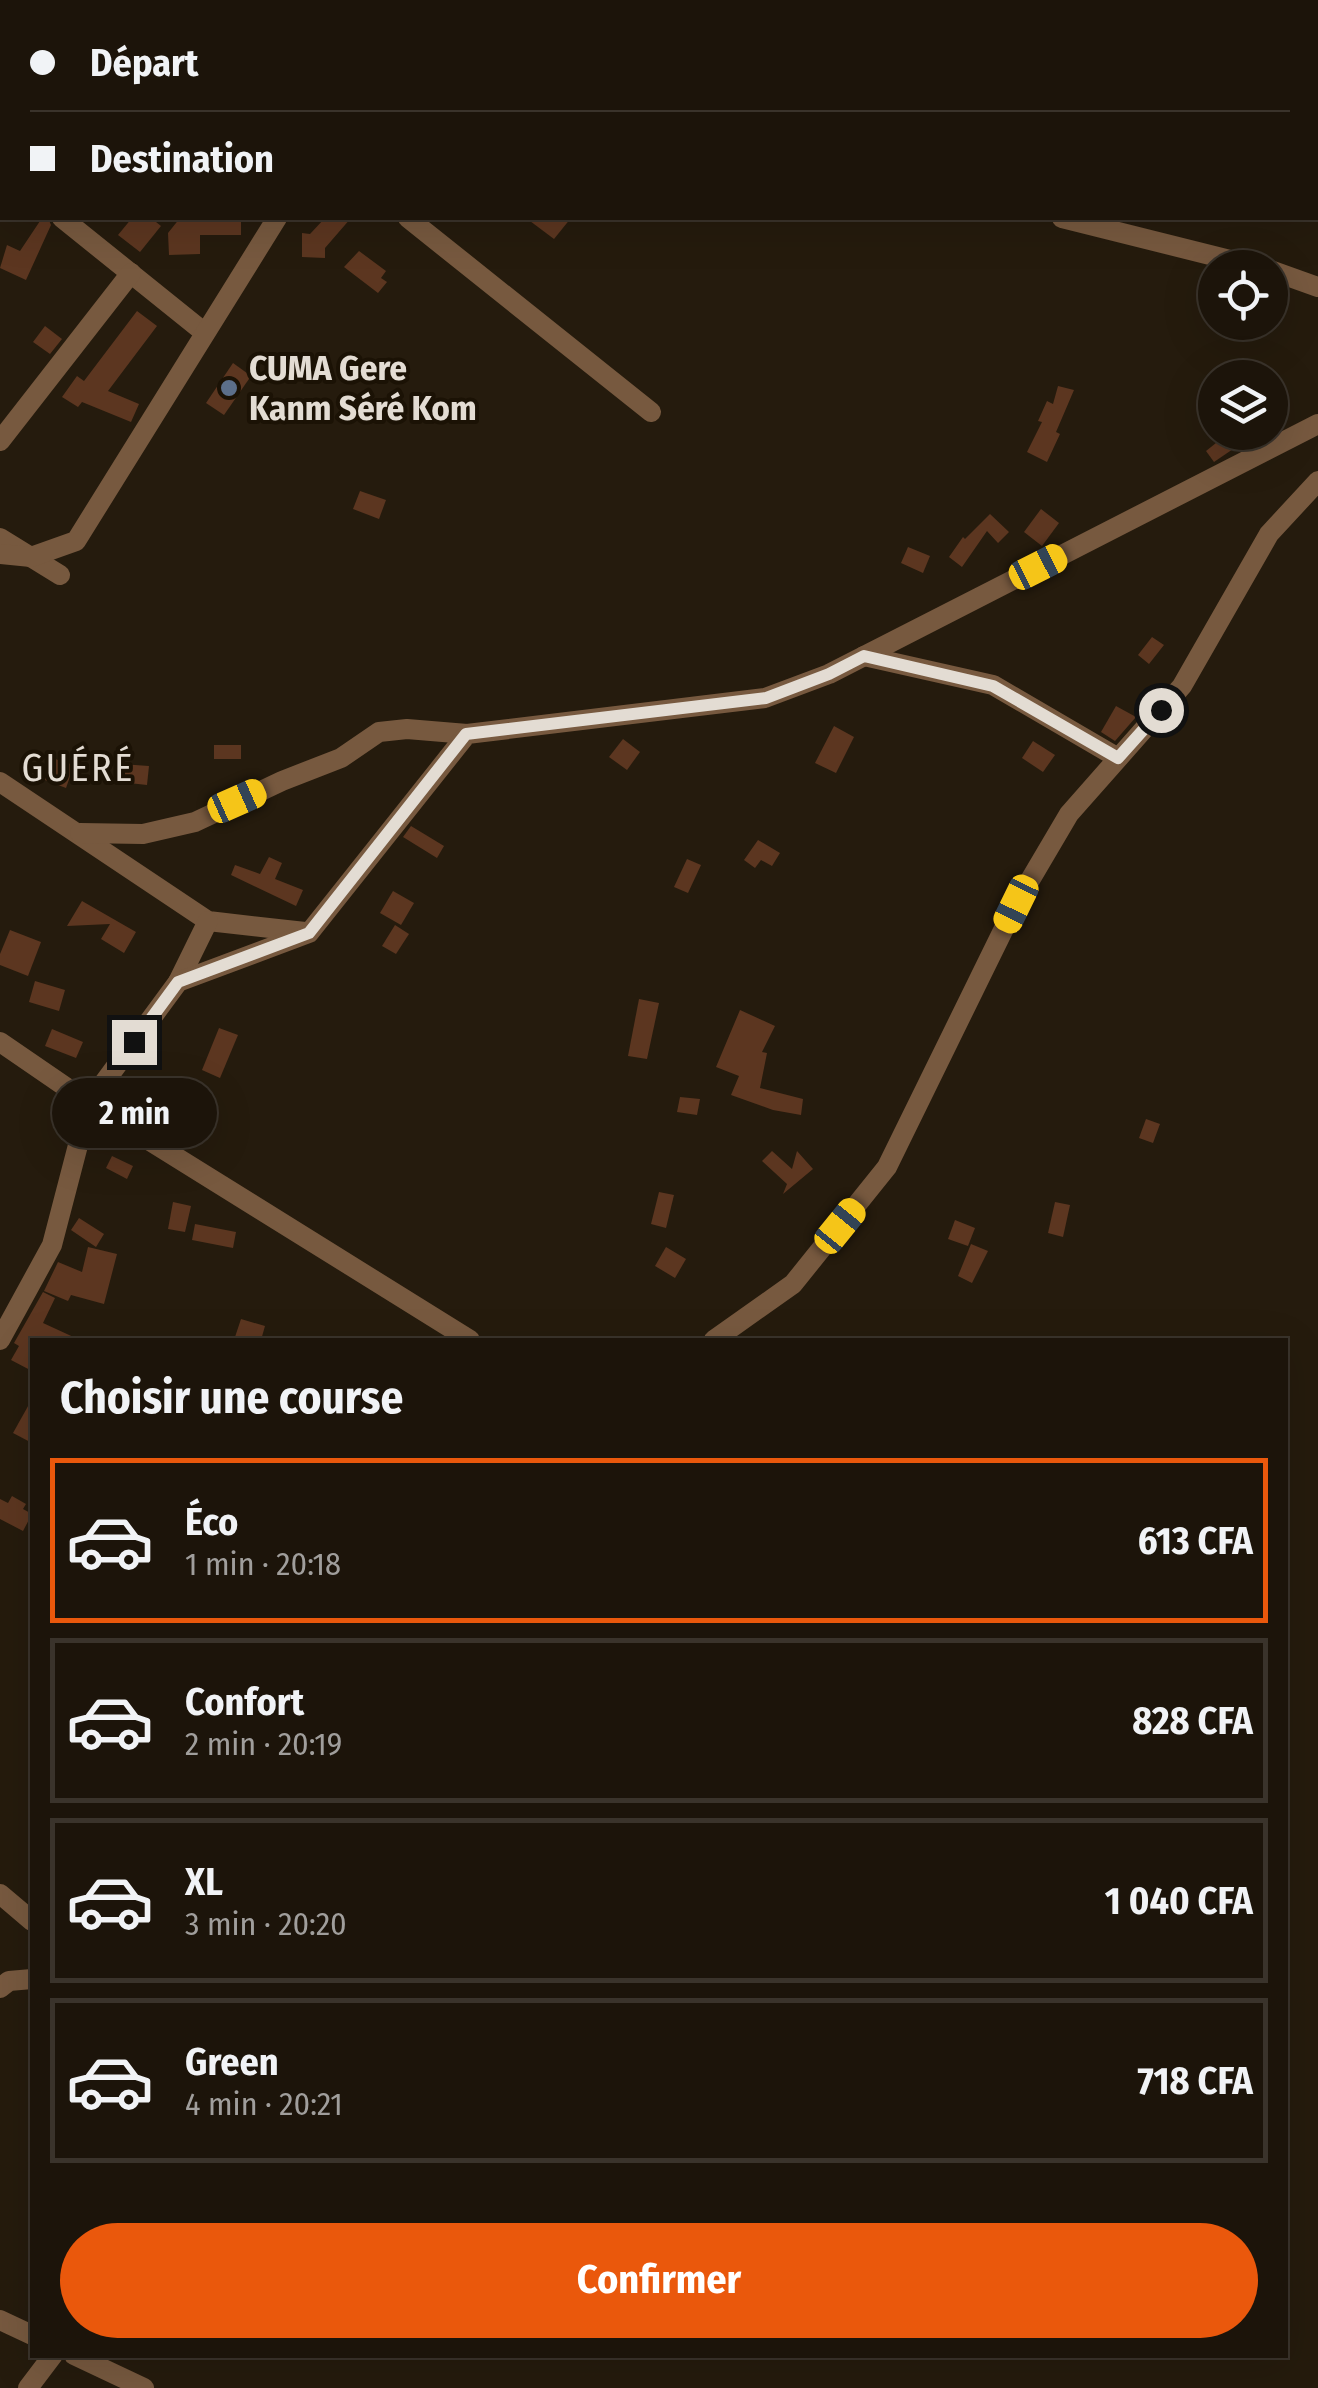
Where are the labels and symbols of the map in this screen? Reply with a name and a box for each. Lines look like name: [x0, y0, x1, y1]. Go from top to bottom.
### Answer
place label: CUMA Gere Kanm Séré Kom: [249, 347, 477, 429]
marker: CUMA Gere Kanm Séré Kom: [218, 377, 240, 399]
car: [1004, 540, 1072, 594]
route start: [1139, 688, 1184, 733]
district label: GUÉRÉ: [22, 745, 134, 791]
car: [203, 775, 271, 827]
car: [989, 870, 1043, 938]
route end: [112, 1020, 157, 1065]
callout: 2 min: [52, 1077, 216, 1147]
car: [809, 1193, 871, 1259]

